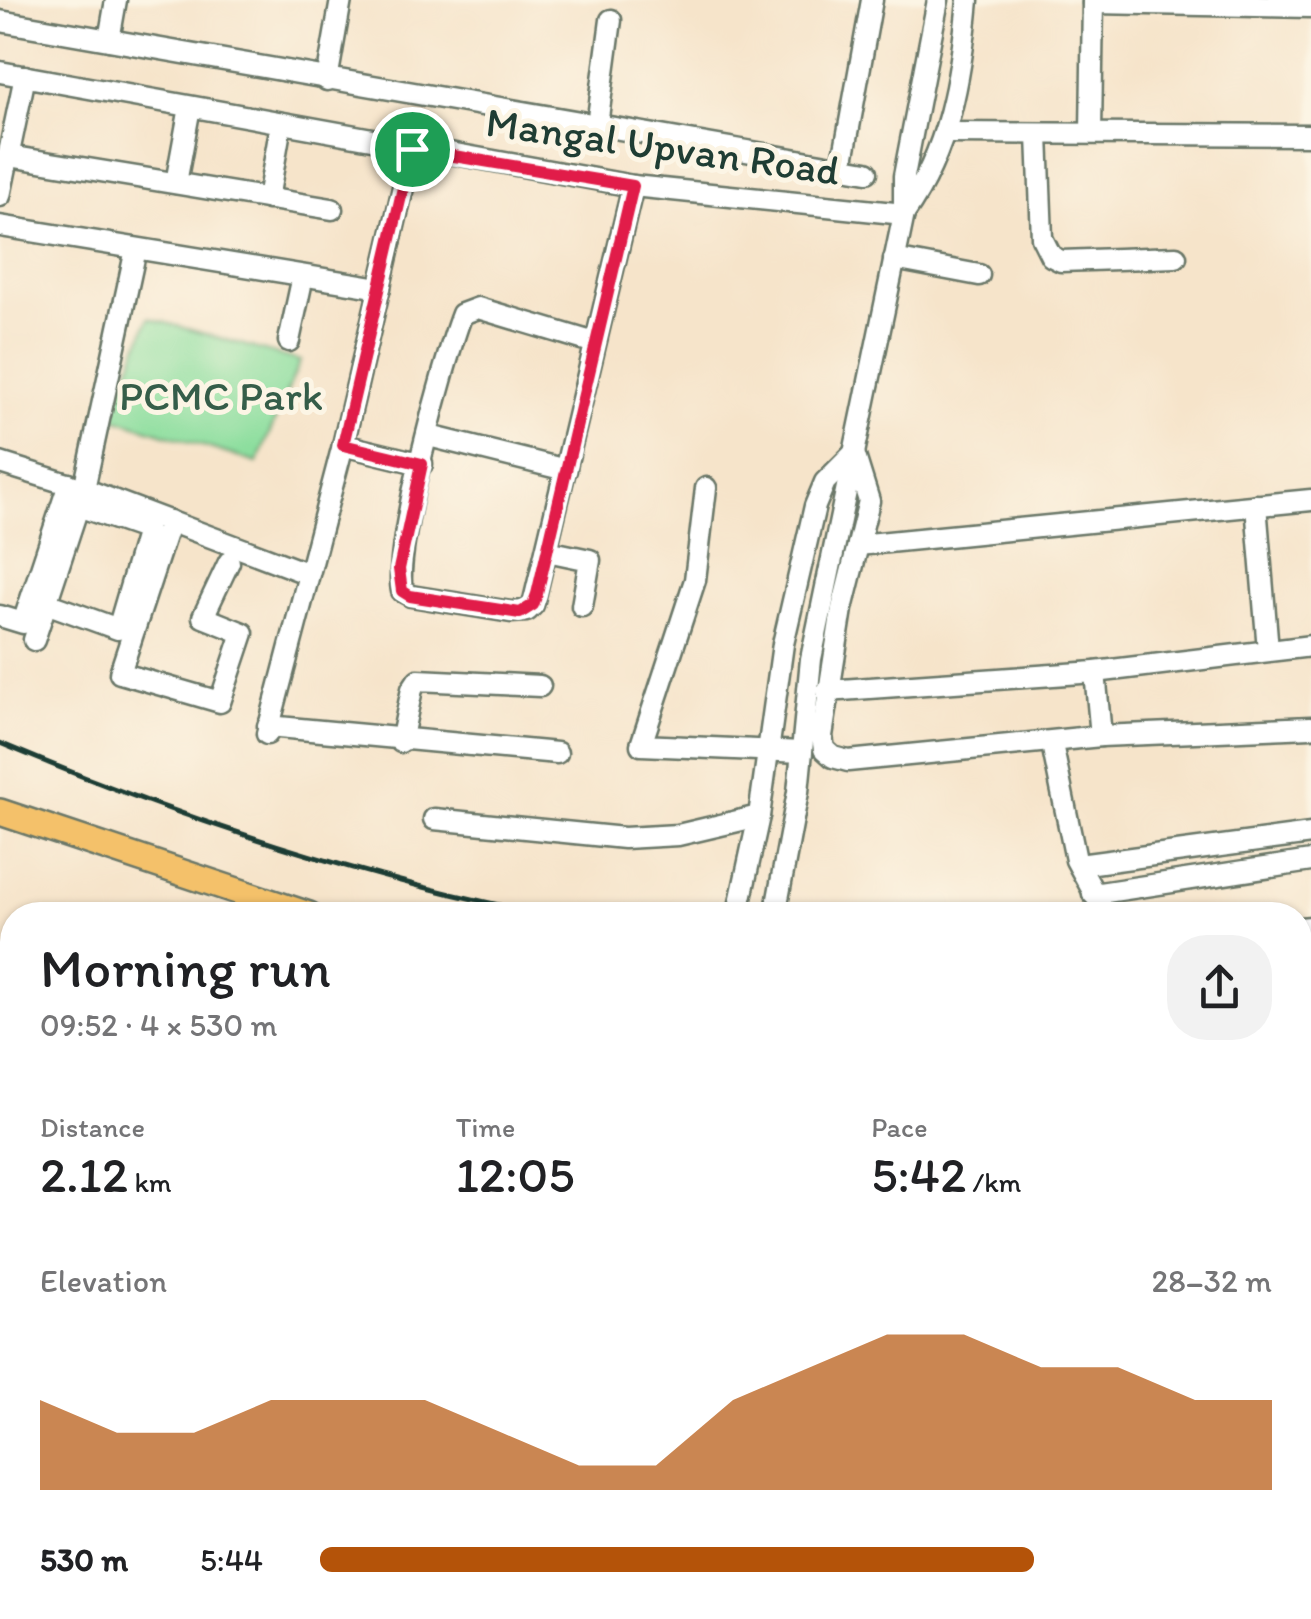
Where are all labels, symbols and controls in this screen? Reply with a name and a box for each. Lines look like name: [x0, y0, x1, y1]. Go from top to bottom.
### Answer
street label: Mangal Upvan Road: [483, 96, 843, 196]
pin: [370, 107, 455, 192]
icon: arrive: [385, 122, 440, 177]
park label: PCMC Park: [119, 370, 323, 421]
text: Morning run: [40, 935, 331, 1001]
button: share: [1167, 935, 1272, 1040]
text: 09:52 · 4 × 530 m: [40, 1006, 277, 1044]
text: Distance: [40, 1110, 145, 1144]
text: Time: [456, 1110, 515, 1144]
text: Pace: [871, 1110, 927, 1144]
text: 2.12: [40, 1144, 128, 1205]
text: 12:05: [456, 1144, 574, 1205]
text: 5:42: [871, 1144, 966, 1205]
text: km: [128, 1165, 171, 1199]
text: /km: [966, 1165, 1021, 1199]
text: Elevation: [40, 1262, 167, 1300]
text: 28–32 m: [1151, 1262, 1272, 1300]
text: 530 m: [40, 1541, 128, 1579]
text: 5:44: [200, 1541, 263, 1579]

